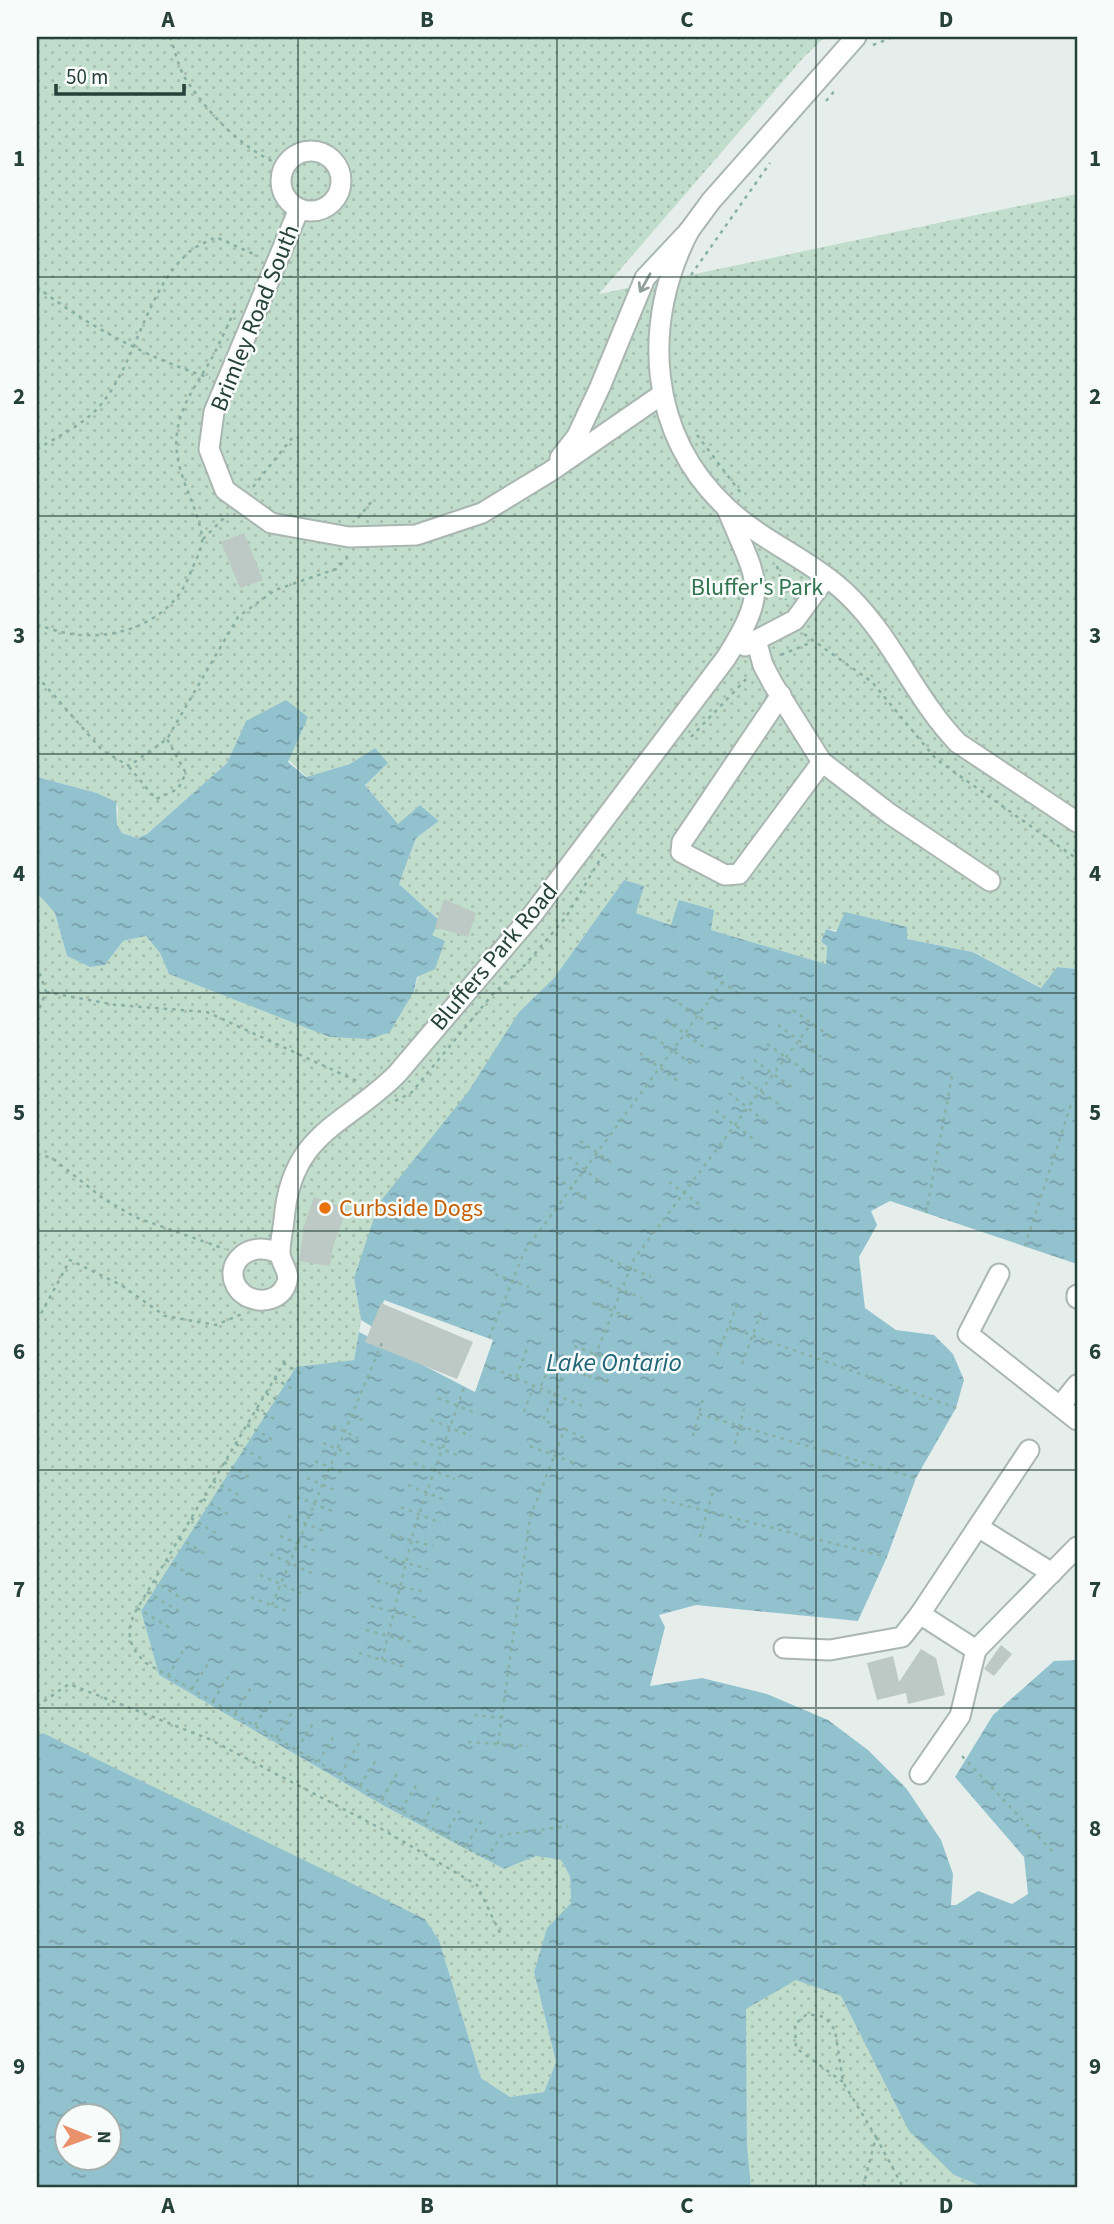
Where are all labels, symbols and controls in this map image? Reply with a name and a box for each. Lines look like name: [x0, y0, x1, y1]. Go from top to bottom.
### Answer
text: A: [160, 3, 175, 36]
text: B: [420, 3, 434, 36]
text: C: [680, 3, 694, 36]
text: D: [939, 3, 953, 36]
scale bar: [56, 52, 184, 96]
text: 50 m: [66, 62, 108, 92]
text: 1: [13, 142, 25, 175]
text: 1: [1089, 142, 1101, 175]
street label: Brimley Road South: [202, 219, 308, 417]
one-way arrow: [638, 272, 652, 292]
text: 2: [13, 380, 25, 413]
text: 2: [1089, 380, 1101, 413]
park label: Bluffer's Park: [691, 570, 823, 605]
text: 3: [13, 619, 25, 652]
text: 3: [1089, 619, 1101, 652]
text: 4: [13, 857, 25, 890]
text: 4: [1089, 857, 1101, 890]
street label: Bluffers Park Road: [422, 876, 566, 1038]
text: 5: [13, 1096, 25, 1129]
text: 5: [1089, 1096, 1101, 1129]
place label: Curbside Dogs: [339, 1191, 483, 1226]
marker: Curbside Dogs: [317, 1200, 333, 1216]
text: 6: [13, 1335, 25, 1368]
text: 6: [1089, 1335, 1101, 1368]
water label: Lake Ontario: [546, 1344, 682, 1381]
text: 7: [13, 1573, 25, 1606]
text: 7: [1089, 1573, 1101, 1606]
text: 8: [13, 1812, 25, 1845]
text: 8: [1089, 1812, 1101, 1845]
text: 9: [13, 2050, 25, 2083]
text: 9: [1089, 2050, 1101, 2083]
north arrow: [52, 2102, 122, 2172]
text: N: [90, 2131, 117, 2144]
text: A: [160, 2189, 175, 2222]
text: B: [420, 2189, 434, 2222]
text: C: [680, 2189, 694, 2222]
text: D: [939, 2189, 953, 2222]

